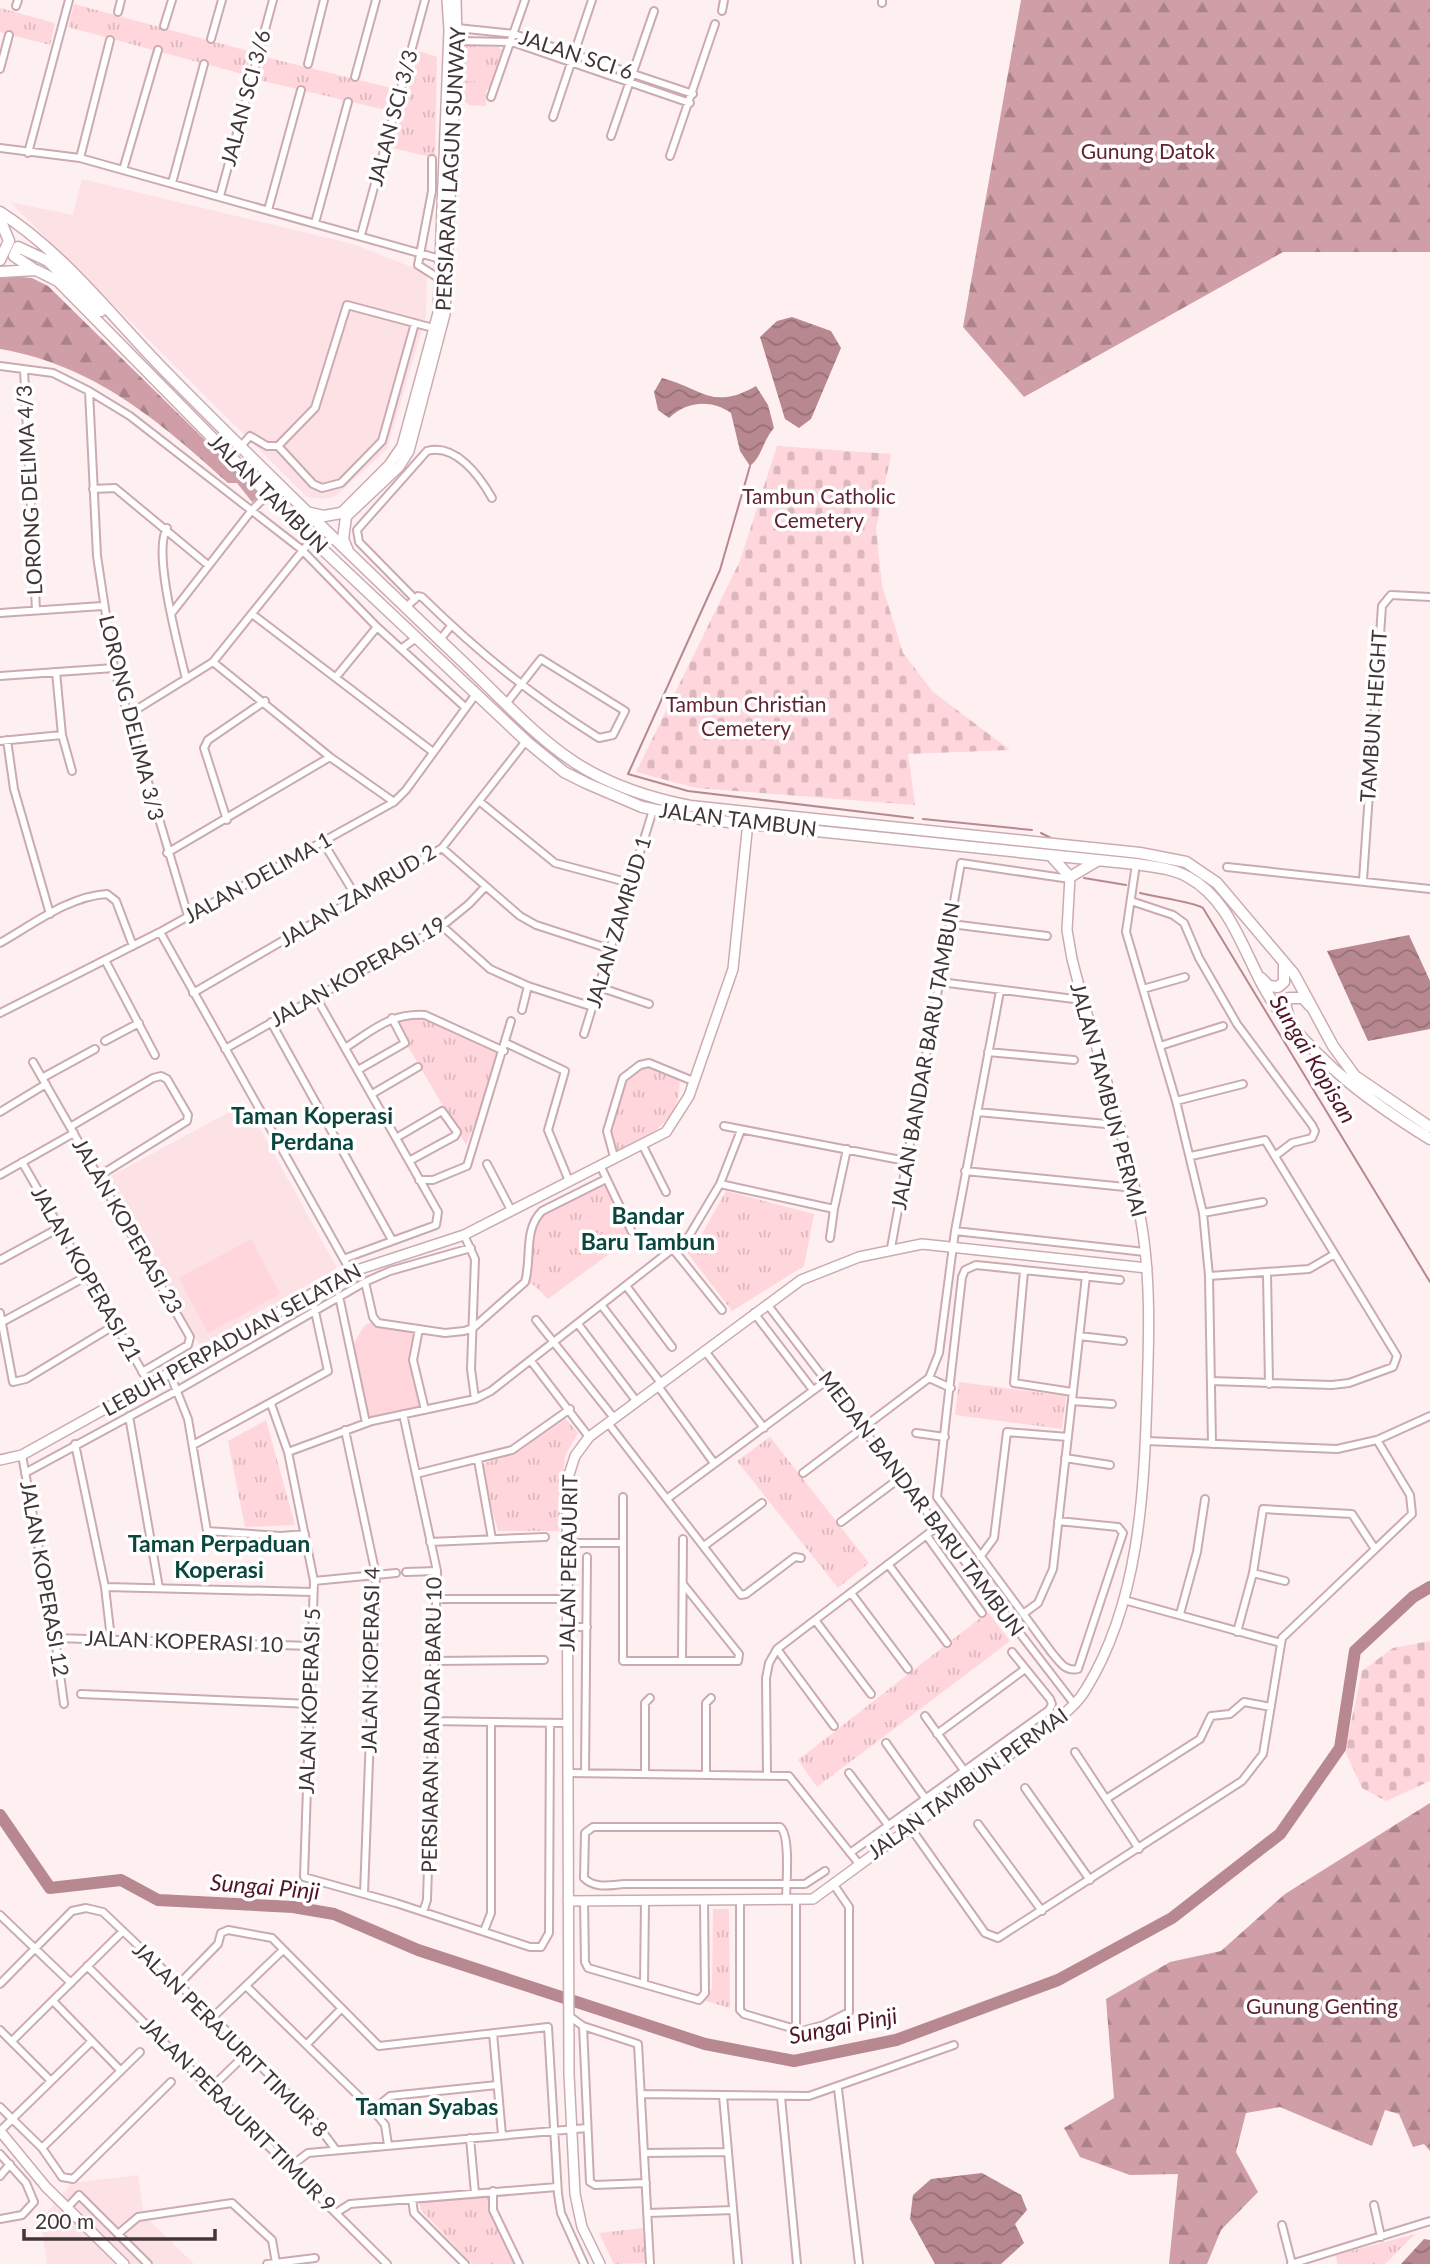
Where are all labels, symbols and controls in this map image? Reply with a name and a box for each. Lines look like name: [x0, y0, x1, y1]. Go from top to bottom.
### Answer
street label: JALAN SCI 6: [516, 23, 637, 84]
street label: PERSIARAN LAGUN SUNWAY: [430, 25, 469, 312]
street label: JALAN SCI 3/6: [214, 27, 275, 168]
street label: JALAN SCI 3/3: [361, 47, 422, 188]
park label: Gunung Datok: [1081, 138, 1216, 163]
street label: LORONG DELIMA 4/3: [11, 384, 46, 596]
street label: JALAN TAMBUN: [204, 428, 334, 558]
park label: Tambun Catholic Cemetery: [742, 483, 896, 532]
street label: LORONG DELIMA 3/3: [95, 613, 170, 823]
street label: TAMBUN HEIGHT: [1354, 628, 1391, 803]
park label: Tambun Christian Cemetery: [666, 691, 826, 740]
street label: JALAN TAMBUN: [658, 796, 818, 841]
street label: JALAN DELIMA 1: [179, 826, 335, 928]
street label: JALAN ZAMRUD 1: [580, 833, 655, 1010]
street label: JALAN ZAMRUD 2: [275, 838, 440, 951]
street label: JALAN BANDAR BARU TAMBUN: [885, 900, 964, 1211]
street label: JALAN KOPERASI 19: [265, 910, 449, 1031]
street label: JALAN TAMBUN PERMAI: [1066, 980, 1153, 1219]
water label: Sungai Kopisan: [1265, 989, 1363, 1128]
district label: Taman Koperasi Perdana: [231, 1101, 393, 1155]
street label: JALAN KOPERASI 23: [68, 1133, 189, 1317]
street label: JALAN KOPERASI 21: [27, 1181, 148, 1365]
district label: Bandar Baru Tambun: [581, 1201, 715, 1255]
street label: LEBUH PERPADUAN SELATAN: [98, 1257, 365, 1420]
street label: MEDAN BANDAR BARU TAMBUN: [814, 1366, 1030, 1641]
street label: JALAN PERAJURIT: [553, 1474, 582, 1652]
street label: JALAN KOPERASI 12: [16, 1479, 75, 1679]
district label: Taman Perpaduan Koperasi: [128, 1529, 310, 1583]
street label: JALAN KOPERASI 4: [355, 1567, 384, 1753]
street label: PERSIARAN BANDAR BARU 10: [415, 1577, 446, 1873]
street label: JALAN KOPERASI 5: [293, 1608, 324, 1794]
street label: JALAN KOPERASI 10: [85, 1625, 284, 1656]
street label: JALAN TAMBUN PERMAI: [862, 1702, 1072, 1864]
water label: Sungai Pinji: [209, 1867, 321, 1905]
street label: JALAN PERAJURIT TIMUR 8: [128, 1936, 334, 2142]
park label: Gunung Genting: [1246, 1993, 1398, 2018]
water label: Sungai Pinji: [786, 2001, 899, 2049]
street label: JALAN PERAJURIT TIMUR 9: [136, 2011, 342, 2217]
district label: Taman Syabas: [356, 2092, 498, 2120]
scale bar: [24, 2198, 215, 2242]
text: 200 m: [35, 2208, 94, 2233]

